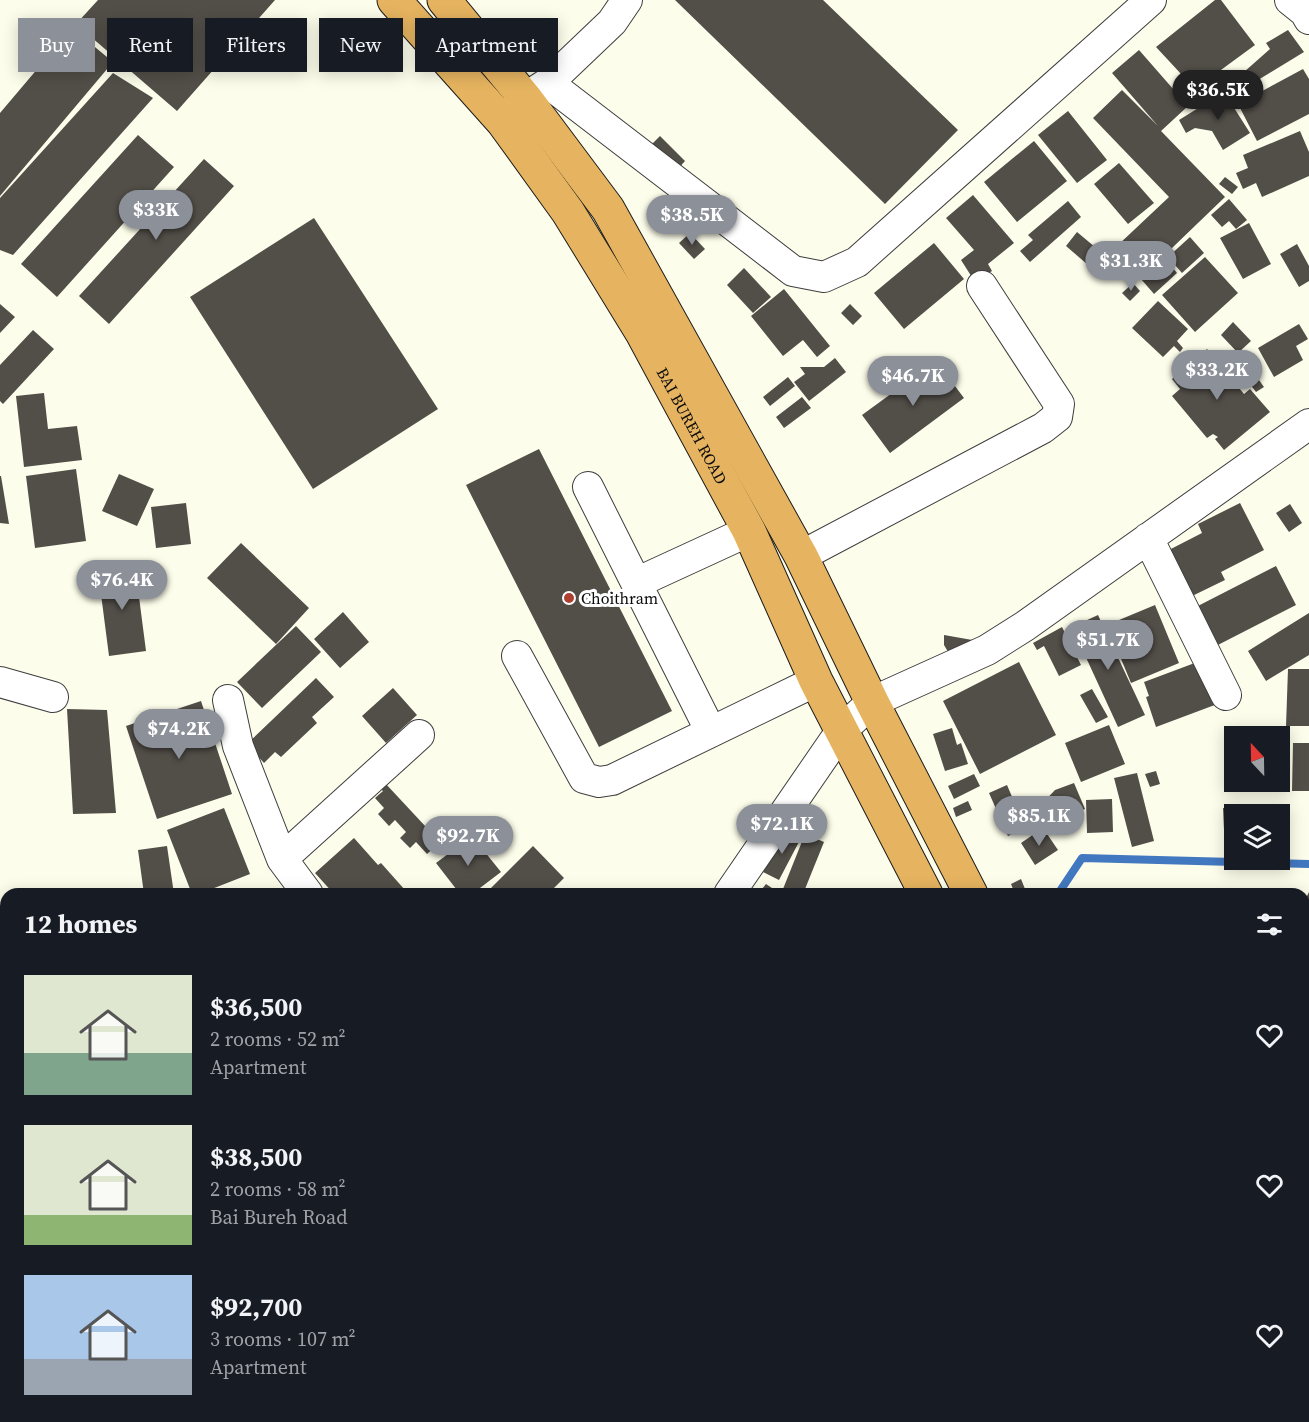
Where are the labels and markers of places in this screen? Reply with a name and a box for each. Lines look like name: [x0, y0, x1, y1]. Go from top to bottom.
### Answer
pin: $36.5K: [1169, 70, 1267, 121]
pin: $33K: [120, 190, 192, 241]
pin: $38.5K: [643, 195, 741, 246]
pin: $31.3K: [1082, 241, 1180, 292]
pin: $33.2K: [1168, 350, 1266, 401]
pin: $46.7K: [864, 356, 962, 407]
pin: $76.4K: [73, 560, 171, 611]
place label: Choithram: [581, 587, 658, 609]
marker: Choithram: [562, 591, 576, 605]
pin: $51.7K: [1059, 620, 1157, 671]
pin: $74.2K: [130, 709, 228, 760]
pin: $85.1K: [990, 796, 1088, 847]
pin: $72.1K: [733, 804, 831, 855]
pin: $92.7K: [419, 816, 517, 867]

